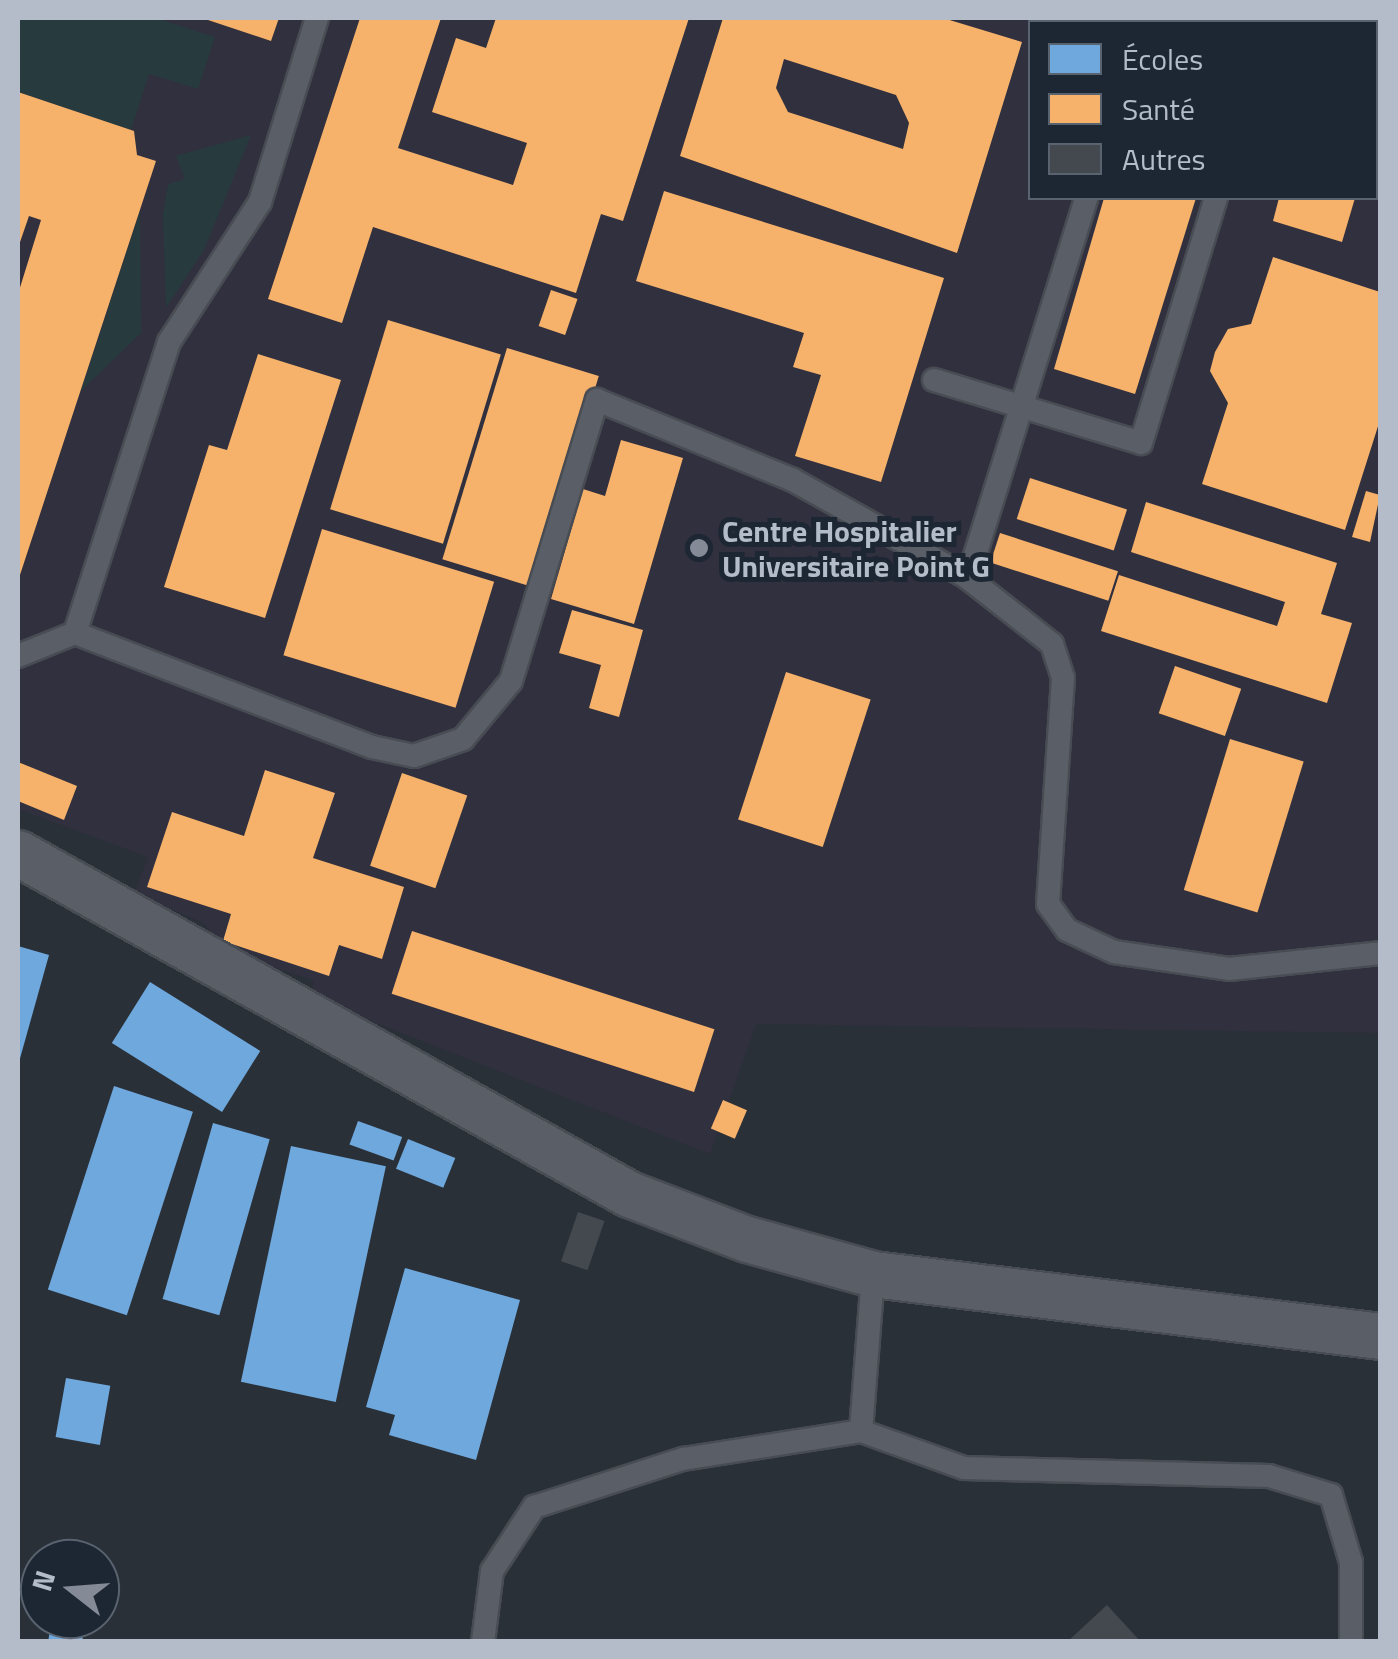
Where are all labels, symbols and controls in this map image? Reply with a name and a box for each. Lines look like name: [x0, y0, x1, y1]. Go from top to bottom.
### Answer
legend: [1028, 20, 1378, 200]
text: Écoles: [1122, 36, 1203, 82]
text: Santé: [1122, 86, 1195, 132]
text: Autres: [1122, 136, 1206, 182]
place label: Centre Hospitalier Universitaire Point G: [722, 513, 990, 584]
marker: Centre Hospitalier Universitaire Point G: [686, 535, 712, 561]
north arrow: [20, 1539, 120, 1639]
text: N: [19, 1565, 66, 1596]

